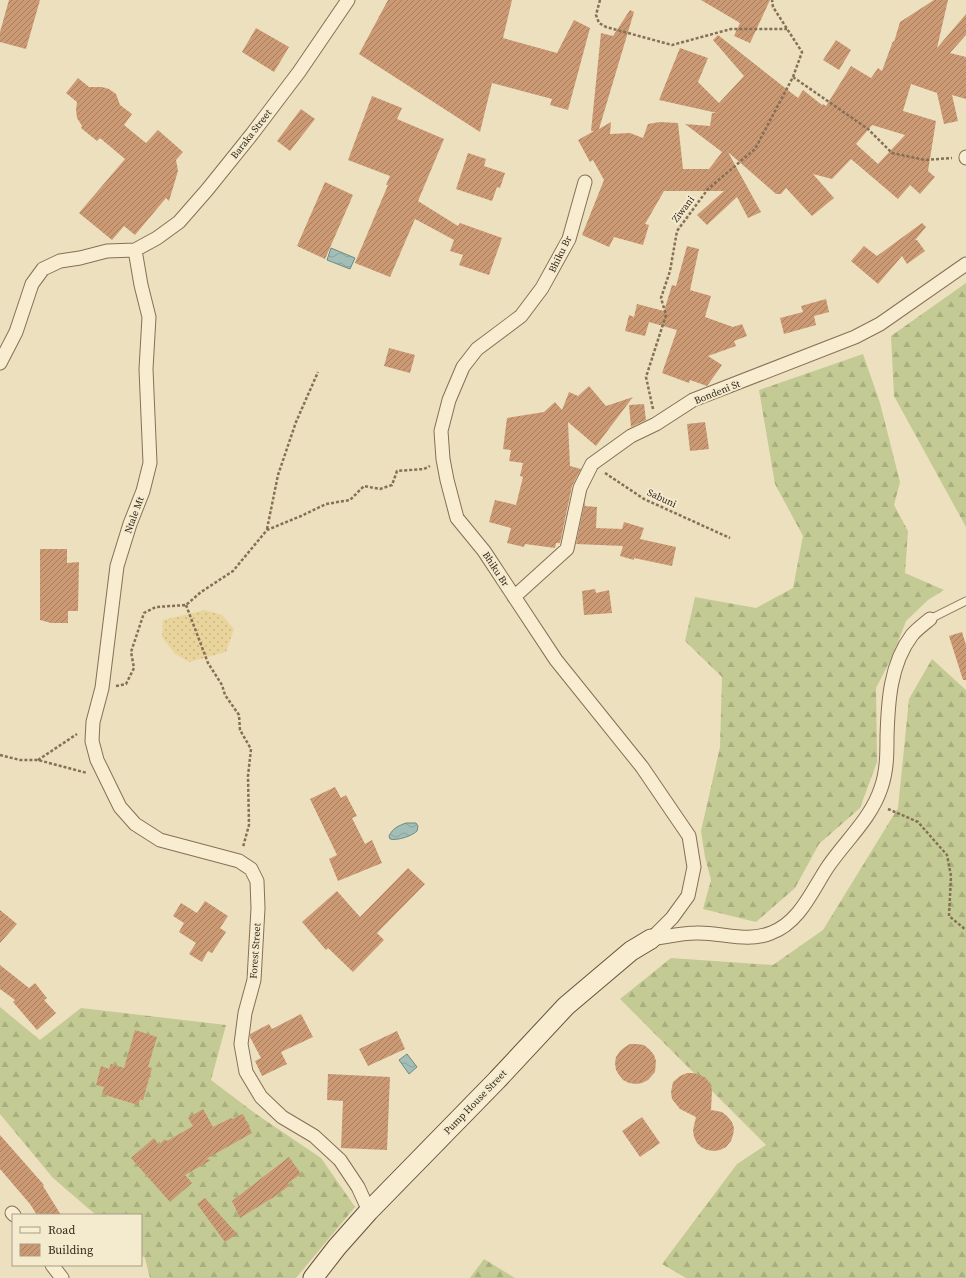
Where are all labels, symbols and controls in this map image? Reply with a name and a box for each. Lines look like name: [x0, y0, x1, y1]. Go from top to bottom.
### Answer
street label: Baraka Street: [228, 106, 275, 161]
street label: Ziwani: [669, 193, 697, 225]
street label: Bhiku Br: [546, 233, 575, 275]
street label: Bondeni St: [692, 377, 742, 407]
street label: Sabuni: [645, 486, 679, 510]
street label: Ntale Mt: [121, 494, 147, 535]
street label: Bhiku Br: [480, 549, 513, 590]
street label: Forest Street: [247, 922, 263, 979]
street label: Pump House Street: [441, 1066, 510, 1137]
legend: [12, 1214, 142, 1266]
text: Road: [48, 1222, 75, 1238]
text: Building: [48, 1242, 93, 1258]

